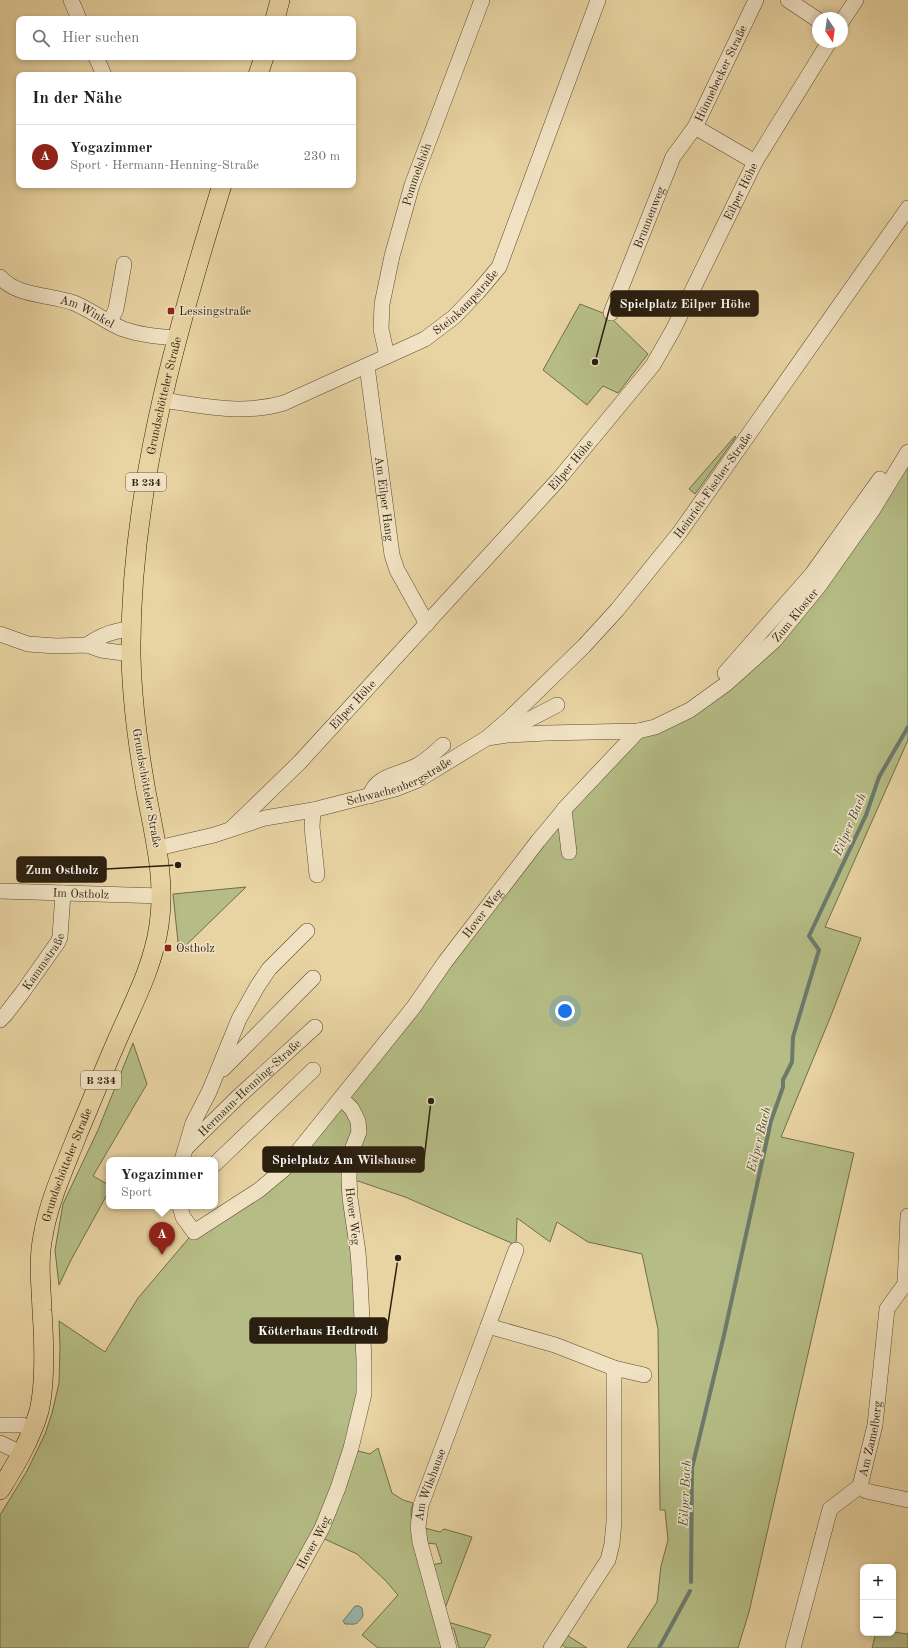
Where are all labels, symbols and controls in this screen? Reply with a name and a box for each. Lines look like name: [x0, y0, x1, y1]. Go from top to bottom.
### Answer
north arrow: [812, 12, 848, 48]
search box: [16, 16, 356, 60]
street label: Hünnebecker Straße: [693, 23, 750, 124]
icon: search: [30, 27, 52, 49]
text: Hier suchen: [62, 31, 139, 46]
text: In der Nähe: [32, 90, 122, 107]
text: Yogazimmer: [70, 141, 152, 156]
street label: Pommelshöh: [401, 141, 434, 207]
text: A: [40, 150, 50, 163]
text: 230 m: [303, 150, 340, 163]
text: Sport · Hermann-Henning-Straße: [70, 159, 259, 172]
street label: Eilper Höhe: [722, 161, 761, 223]
street label: Brunnenweg: [632, 185, 668, 250]
street label: Steinkampstraße: [431, 267, 501, 338]
callout: Spielplatz Eilper Höhe: [611, 291, 758, 316]
street label: Am Winkel: [59, 294, 116, 331]
text: Spielplatz Eilper Höhe: [619, 298, 751, 311]
marker: Lessingstraße: [166, 306, 176, 316]
place label: Lessingstraße: [179, 306, 252, 318]
street label: Grundschötteler Straße: [146, 335, 184, 456]
street label: Heinrich-Fischer-Straße: [672, 430, 755, 541]
street label: Eilper Höhe: [547, 437, 596, 493]
street label: Am Eilper Hang: [372, 456, 395, 543]
road number: B 234: [126, 473, 166, 491]
street label: Zum Kloster: [771, 587, 821, 645]
street label: Eilper Höhe: [328, 678, 379, 732]
street label: Grundschötteler Straße: [130, 728, 163, 849]
street label: Schwachenbergstraße: [345, 756, 455, 808]
water label: Eilper Bach: [831, 791, 870, 859]
callout: Zum Ostholz: [17, 857, 106, 882]
text: Zum Ostholz: [25, 864, 99, 877]
street label: Hover Weg: [461, 887, 506, 940]
street label: Im Ostholz: [53, 888, 109, 901]
street label: Kammstraße: [21, 933, 67, 993]
marker: Ostholz: [163, 943, 173, 953]
place label: Ostholz: [176, 943, 215, 955]
your location: [555, 1001, 575, 1021]
street label: Hermann-Henning-Straße: [196, 1037, 304, 1139]
road number: B 234: [81, 1071, 121, 1089]
water label: Eilper Bach: [745, 1105, 774, 1174]
street label: Grundschötteler Straße: [41, 1106, 95, 1224]
callout: Spielplatz Am Wilshause: [263, 1147, 424, 1172]
text: Spielplatz Am Wilshause: [272, 1154, 416, 1167]
popup: [106, 1157, 218, 1209]
text: Yogazimmer: [121, 1168, 203, 1183]
text: Sport: [121, 1186, 152, 1199]
street label: Hover Weg: [343, 1187, 362, 1246]
pin: A: [149, 1222, 175, 1255]
callout: Kötterhaus Hedtrodt: [250, 1318, 387, 1343]
text: Kötterhaus Hedtrodt: [258, 1325, 379, 1338]
street label: Am Zamelberg: [857, 1400, 885, 1478]
street label: Am Wilshause: [414, 1447, 449, 1522]
water label: Eilper Bach: [677, 1459, 694, 1528]
street label: Hover Weg: [295, 1514, 333, 1572]
map controls: [860, 1564, 896, 1636]
button: +: [860, 1564, 896, 1600]
button: −: [860, 1600, 896, 1636]

